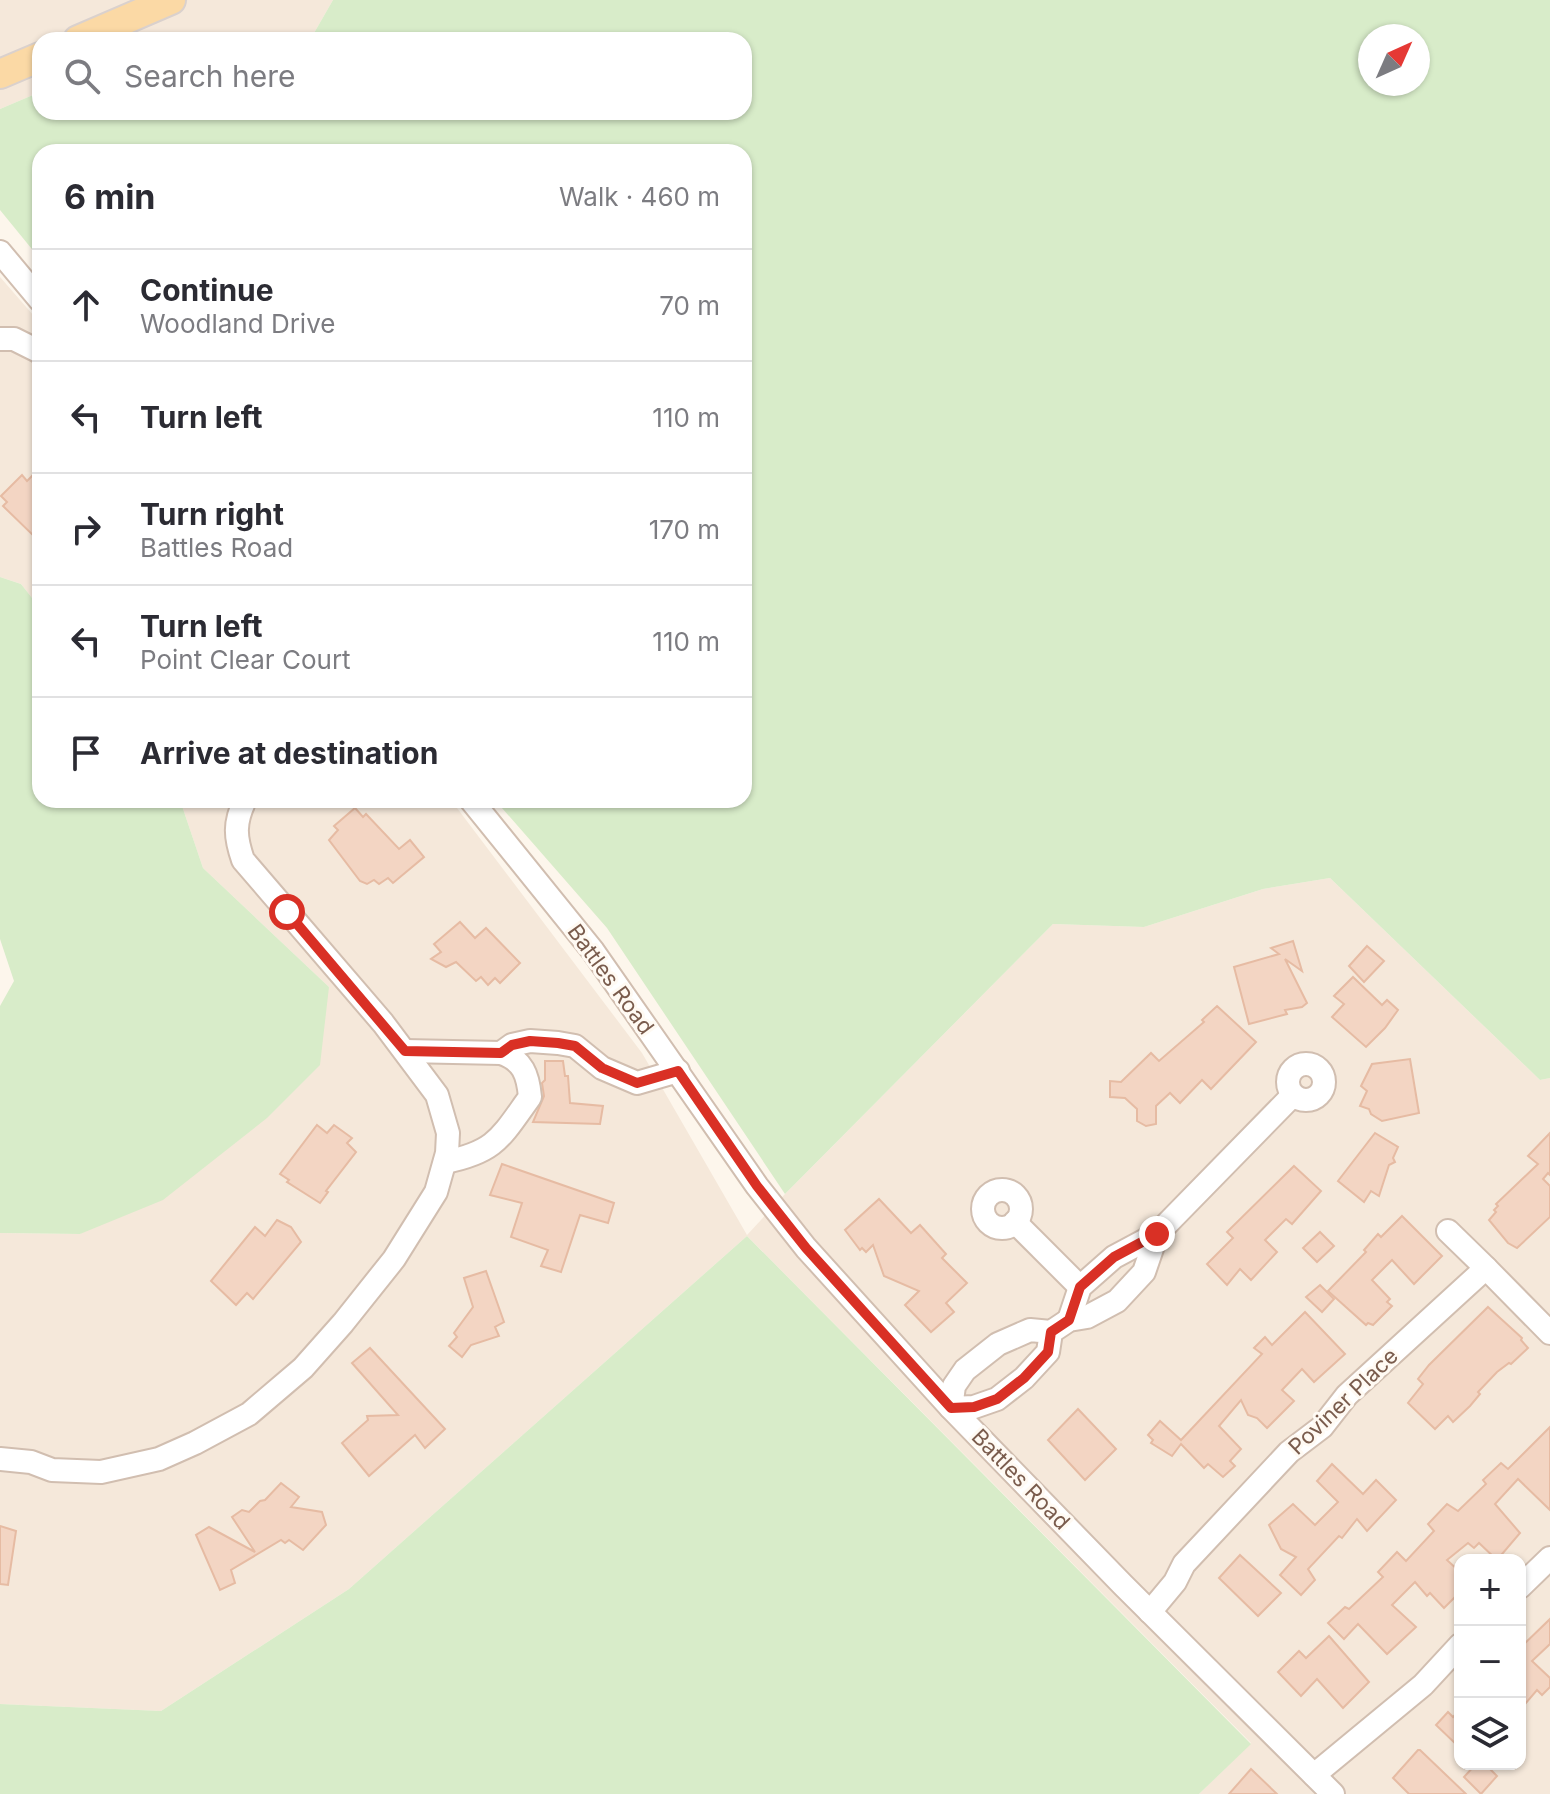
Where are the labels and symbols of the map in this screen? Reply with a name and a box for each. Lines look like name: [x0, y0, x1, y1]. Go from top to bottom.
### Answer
north arrow: [1358, 24, 1430, 96]
route start: [269, 894, 305, 930]
street label: Battles Road: [562, 919, 660, 1039]
route end: [1139, 1216, 1175, 1252]
street label: Poviner Place: [1283, 1342, 1403, 1460]
street label: Battles Road: [967, 1423, 1075, 1535]

